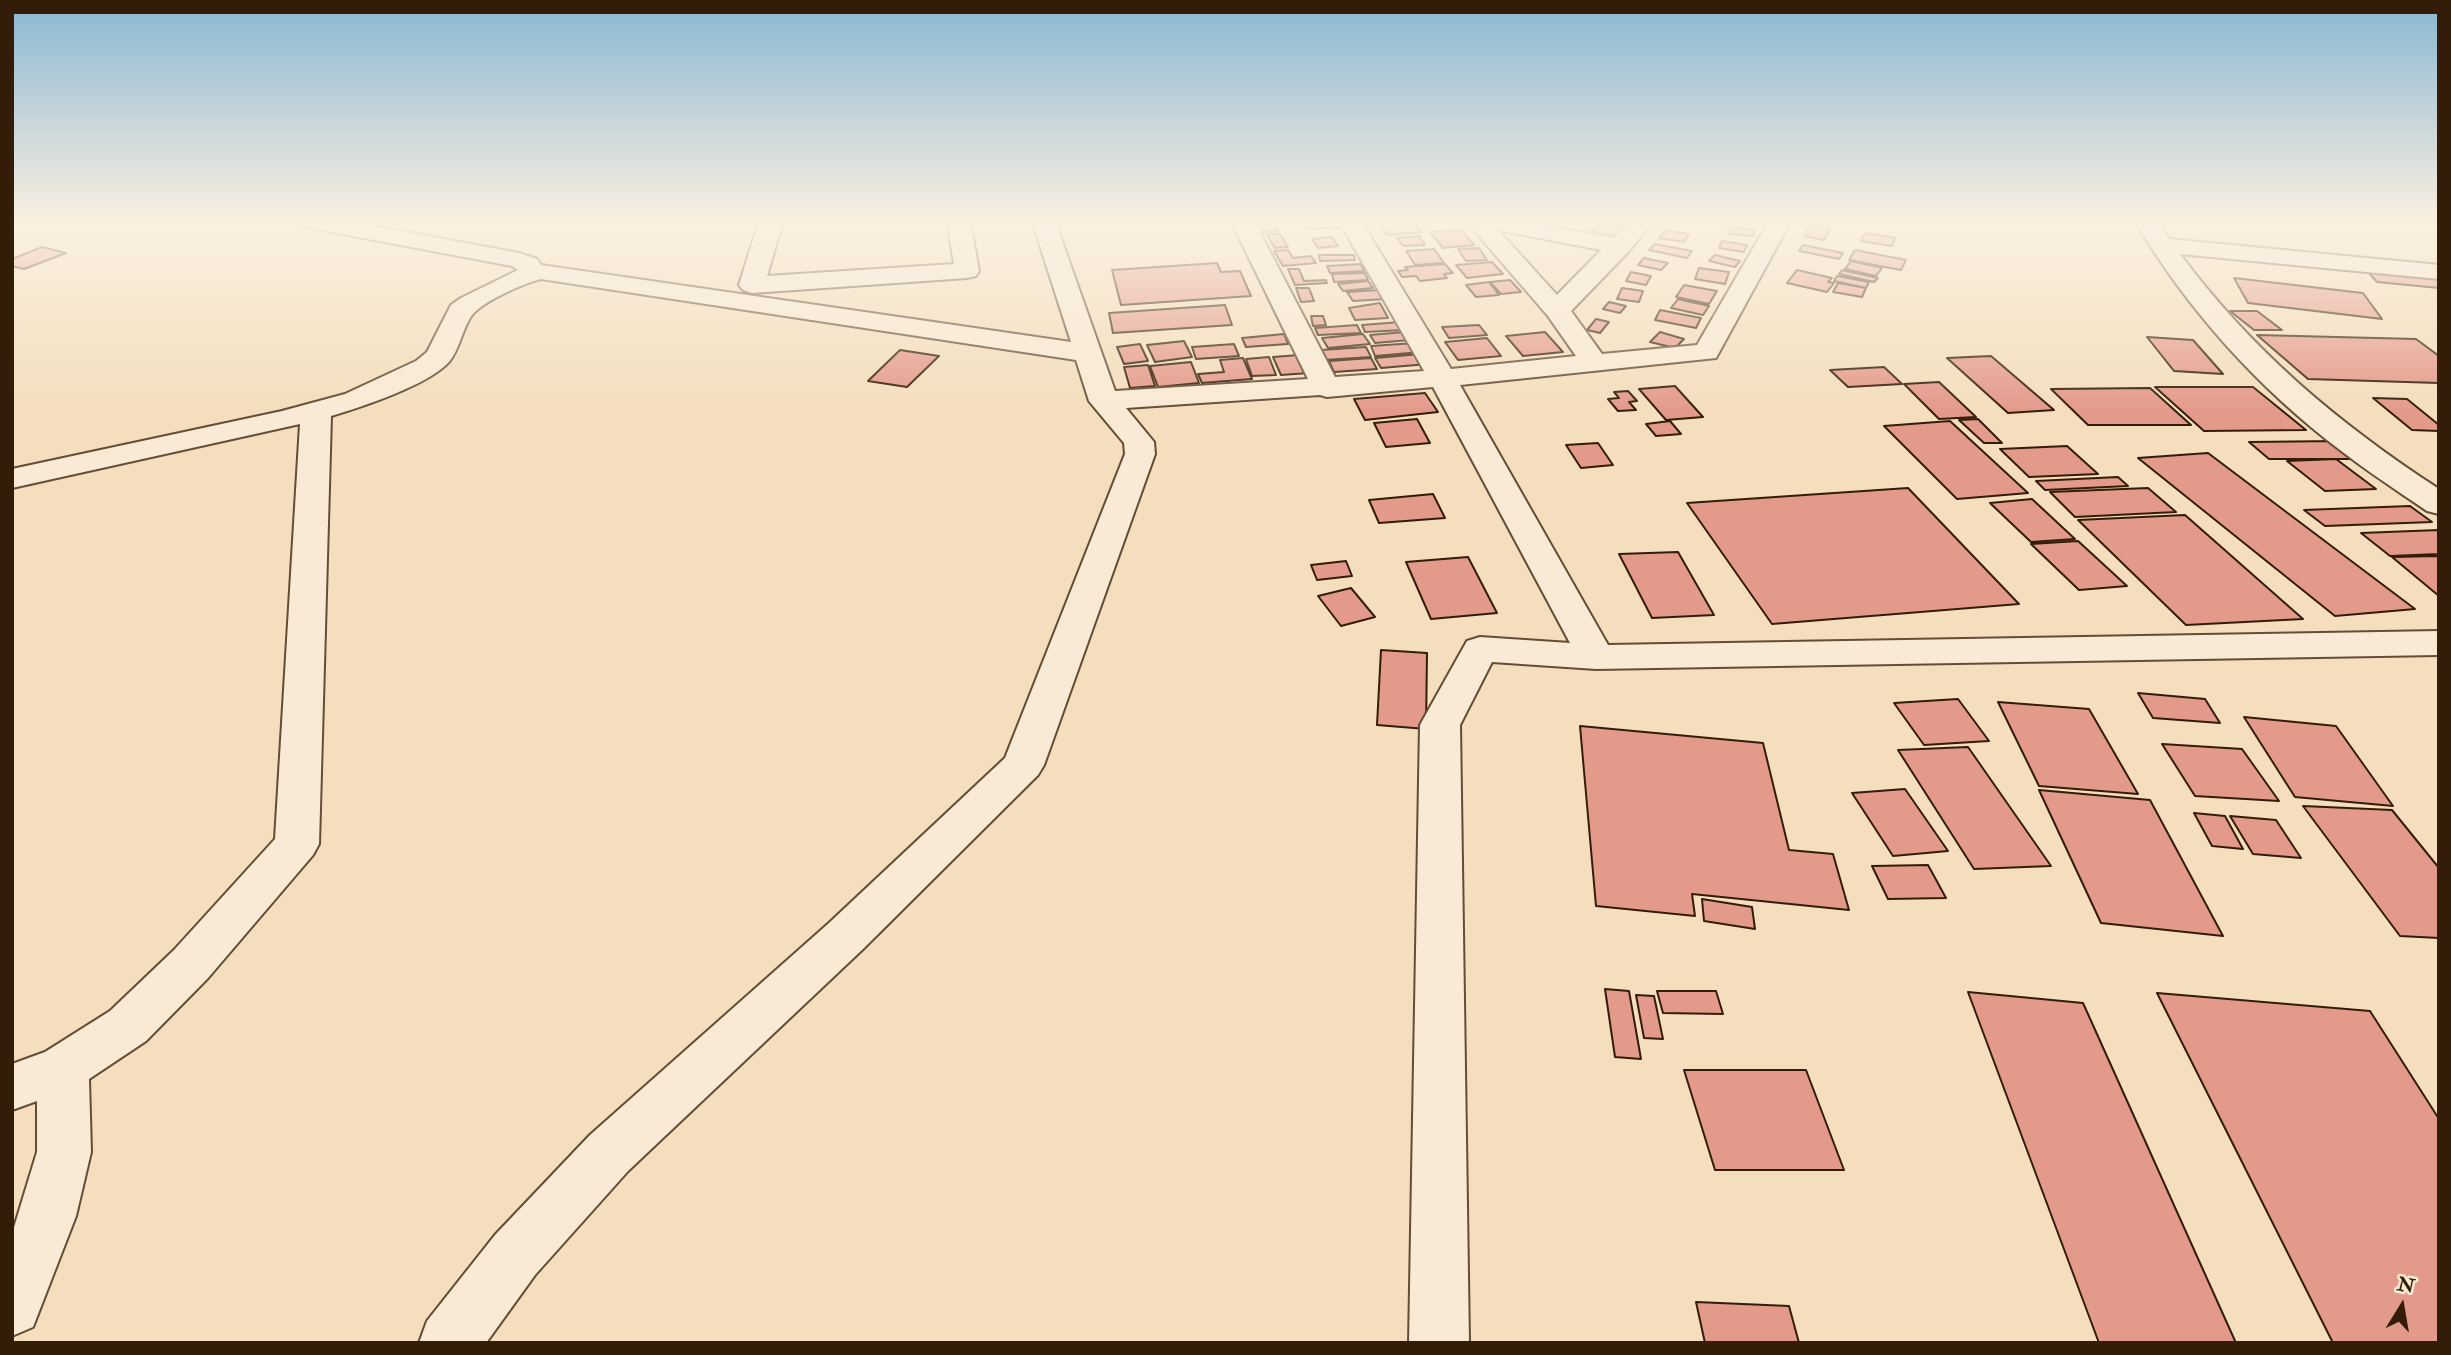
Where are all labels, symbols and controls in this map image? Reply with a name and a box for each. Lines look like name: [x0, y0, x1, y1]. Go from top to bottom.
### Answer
north arrow: [2367, 1271, 2437, 1341]
text: N: [2395, 1272, 2417, 1299]

